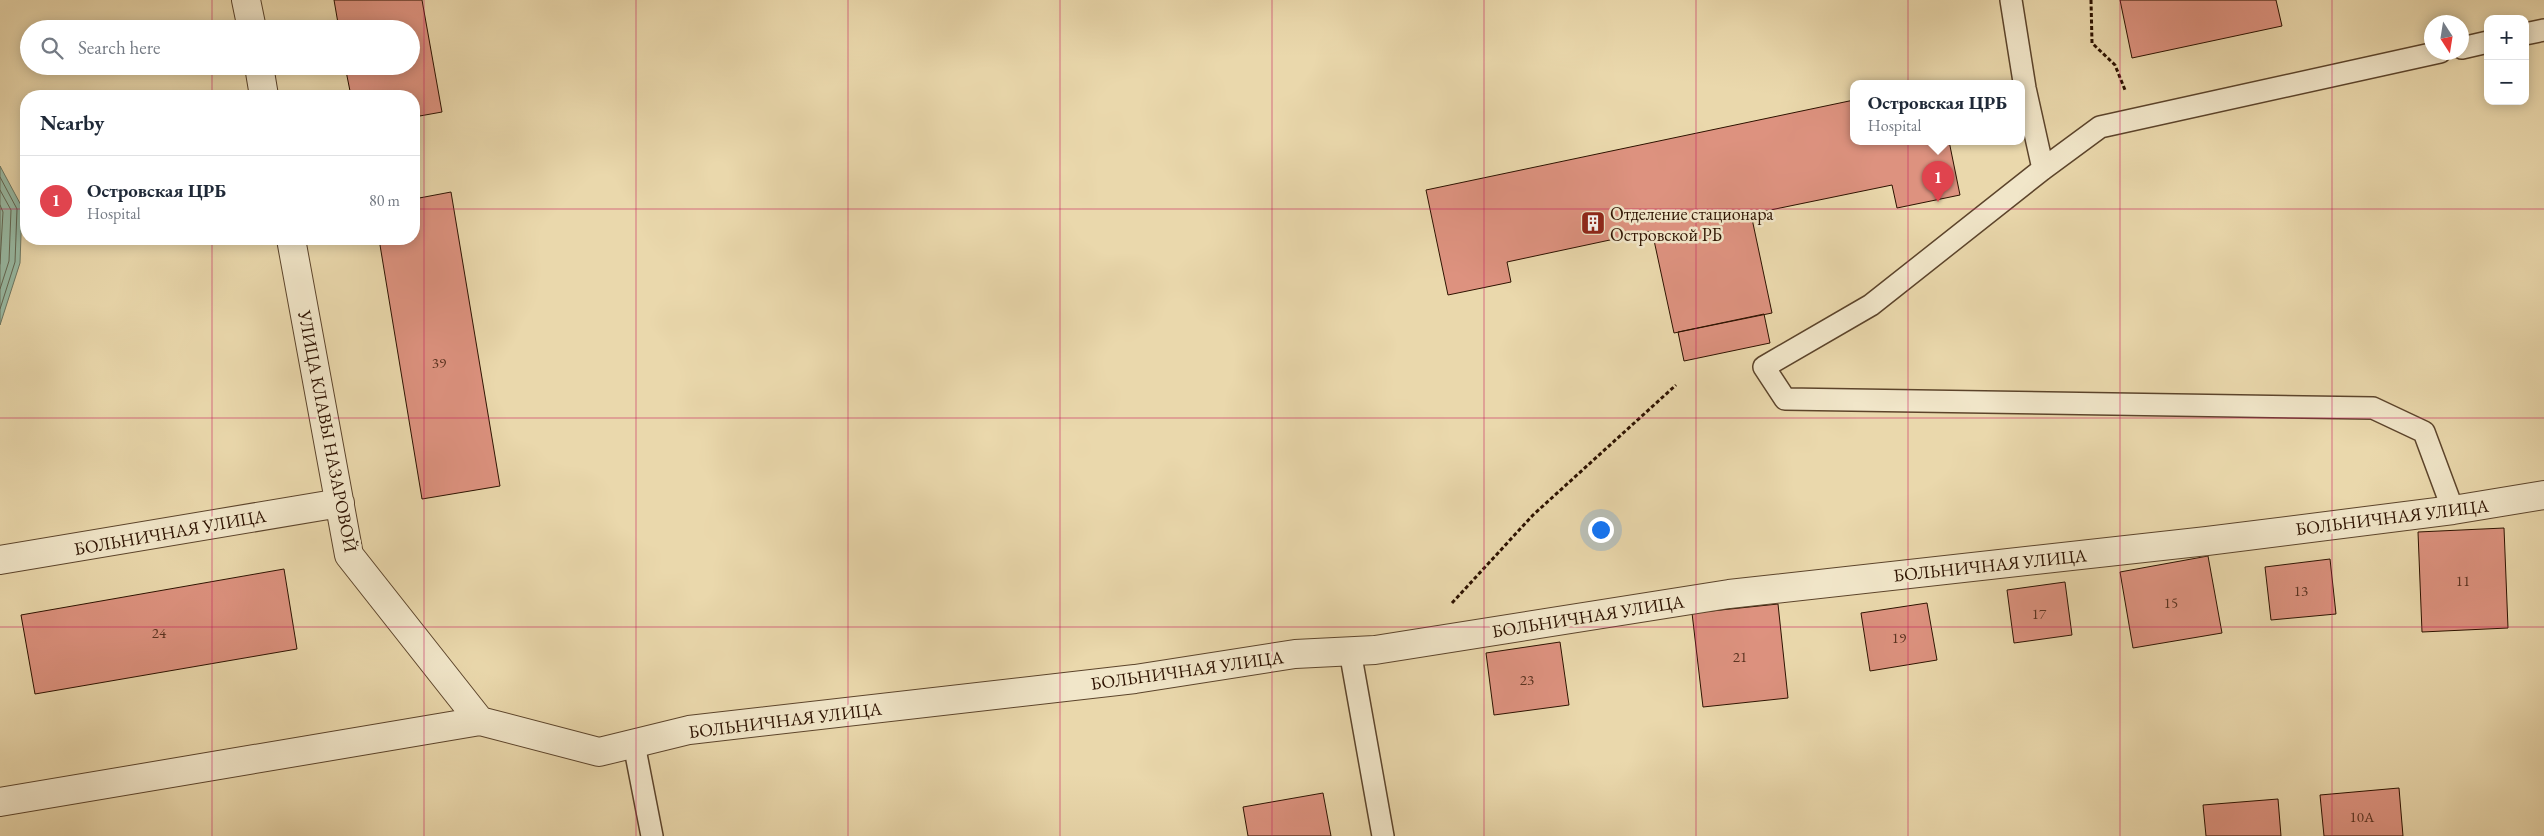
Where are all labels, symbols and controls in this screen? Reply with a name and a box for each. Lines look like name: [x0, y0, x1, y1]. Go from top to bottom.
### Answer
north arrow: [2424, 15, 2469, 60]
map controls: [2484, 15, 2529, 105]
button: +: [2484, 15, 2529, 60]
search box: [20, 20, 420, 75]
icon: search: [38, 34, 66, 62]
text: Search here: [78, 35, 160, 60]
button: −: [2484, 60, 2529, 105]
popup: [1850, 80, 2025, 145]
text: Островская ЦРБ: [1868, 90, 2007, 115]
text: Nearby: [40, 109, 104, 136]
text: Hospital: [1868, 115, 1921, 136]
pin: 1: [1922, 161, 1954, 202]
text: Островская ЦРБ: [87, 178, 226, 203]
text: 1: [52, 190, 60, 211]
text: 80 m: [369, 190, 400, 211]
place label: Отделение стационара Островской РБ: [1610, 202, 1774, 246]
text: Hospital: [87, 203, 141, 224]
building icon: Отделение стационара Островской РБ: [1580, 210, 1606, 236]
street label: УЛИЦА КЛАВЫ НАЗАРОВОЙ: [293, 307, 363, 554]
house number: 39: [432, 353, 446, 372]
street label: БОЛЬНИЧНАЯ УЛИЦА: [2294, 494, 2490, 540]
street label: БОЛЬНИЧНАЯ УЛИЦА: [72, 504, 268, 560]
your location: [1588, 517, 1614, 543]
street label: БОЛЬНИЧНАЯ УЛИЦА: [1892, 543, 2088, 587]
house number: 11: [2456, 571, 2470, 590]
house number: 13: [2294, 581, 2308, 600]
street label: БОЛЬНИЧНАЯ УЛИЦА: [1490, 589, 1686, 643]
house number: 15: [2164, 593, 2178, 612]
house number: 17: [2032, 604, 2047, 623]
house number: 24: [152, 623, 167, 642]
house number: 19: [1892, 628, 1906, 647]
street label: БОЛЬНИЧНАЯ УЛИЦА: [1089, 645, 1285, 695]
house number: 21: [1733, 647, 1747, 666]
house number: 23: [1520, 670, 1534, 689]
street label: БОЛЬНИЧНАЯ УЛИЦА: [687, 697, 883, 743]
house number: 10А: [2350, 807, 2375, 826]

